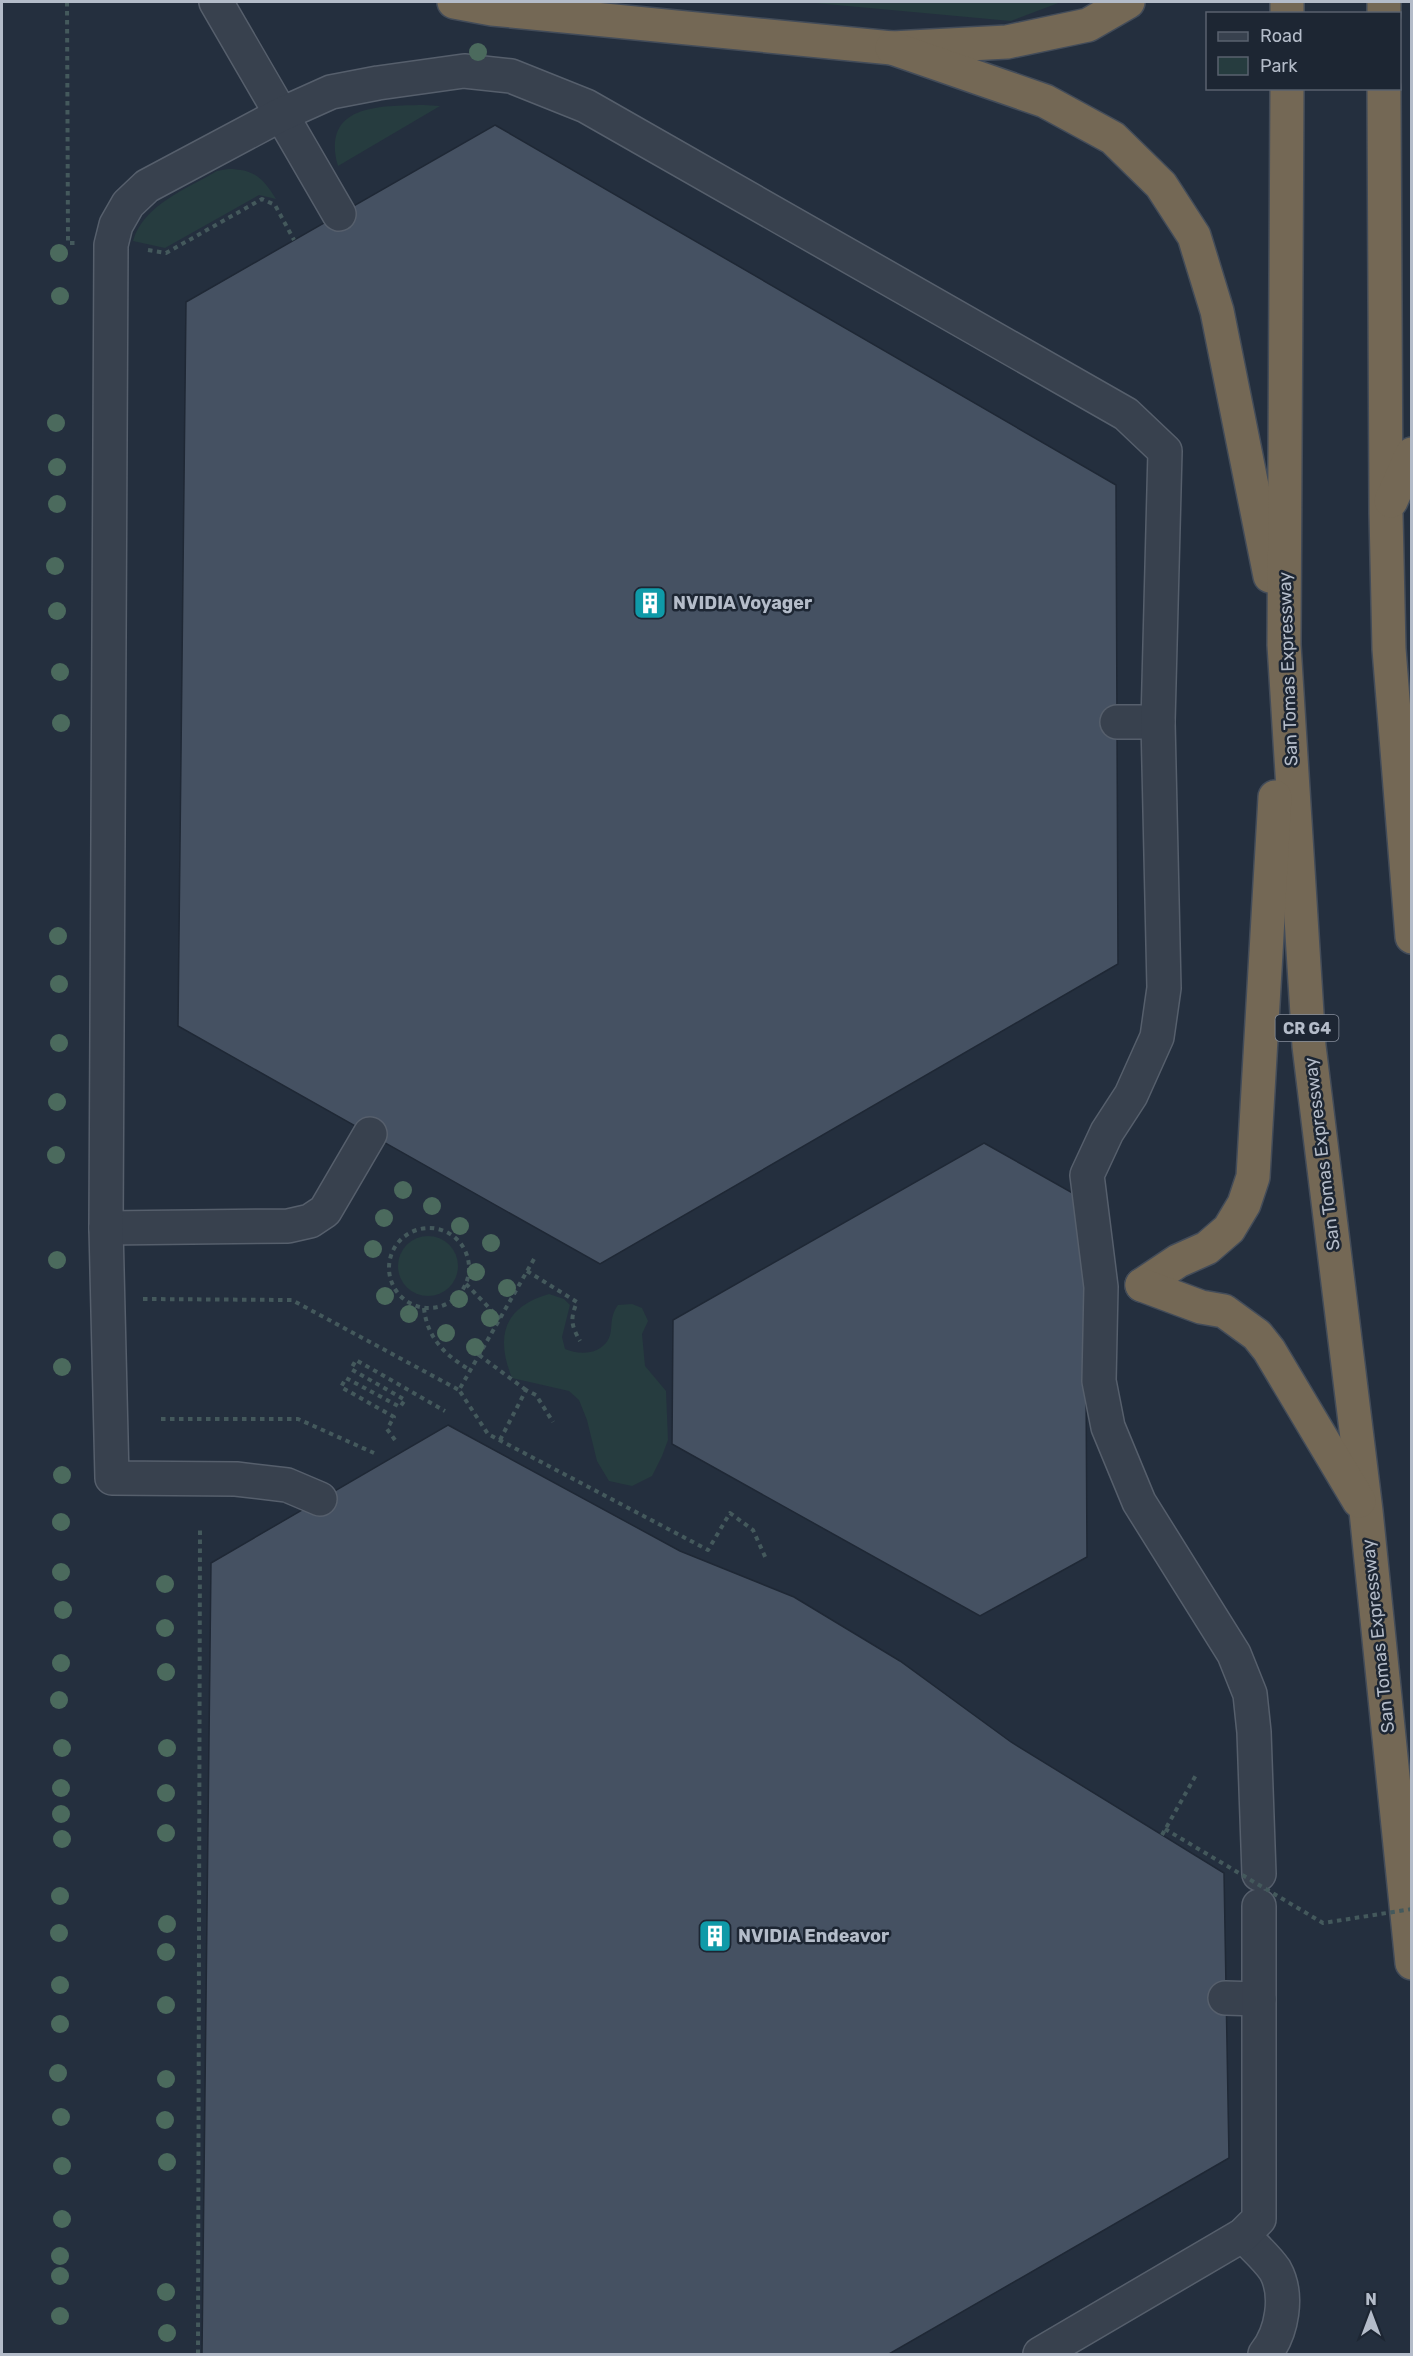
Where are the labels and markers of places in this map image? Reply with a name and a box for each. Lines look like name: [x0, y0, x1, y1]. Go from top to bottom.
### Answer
building icon: NVIDIA Voyager: [632, 585, 668, 621]
place label: NVIDIA Voyager: [673, 592, 812, 614]
building icon: NVIDIA Endeavor: [697, 1918, 733, 1954]
place label: NVIDIA Endeavor: [738, 1925, 889, 1947]

